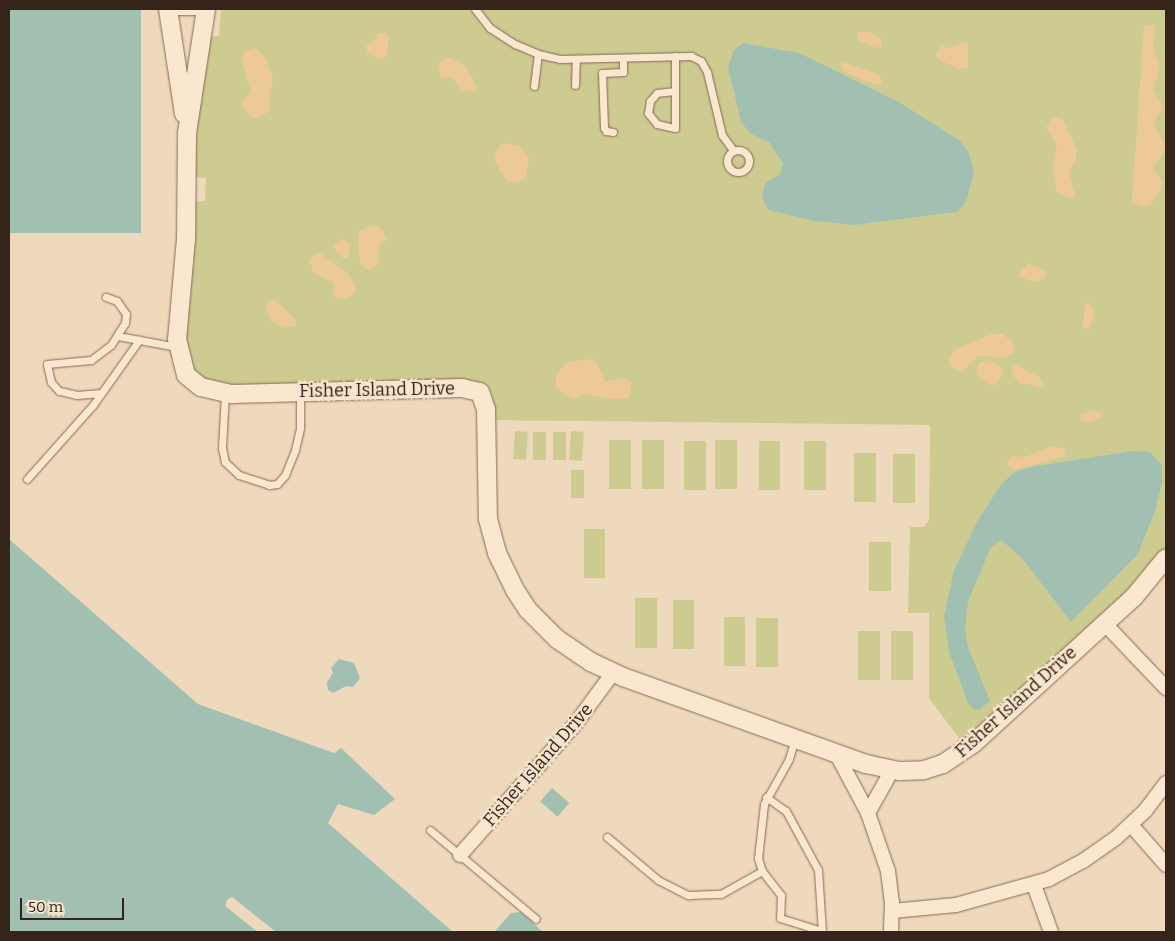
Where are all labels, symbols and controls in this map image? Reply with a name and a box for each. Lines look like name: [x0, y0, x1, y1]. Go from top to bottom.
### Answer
street label: Fisher Island Drive: [299, 378, 455, 402]
street label: Fisher Island Drive: [951, 642, 1081, 762]
street label: Fisher Island Drive: [479, 699, 597, 831]
scale bar: [22, 888, 126, 920]
text: 50 m: [28, 898, 63, 916]

